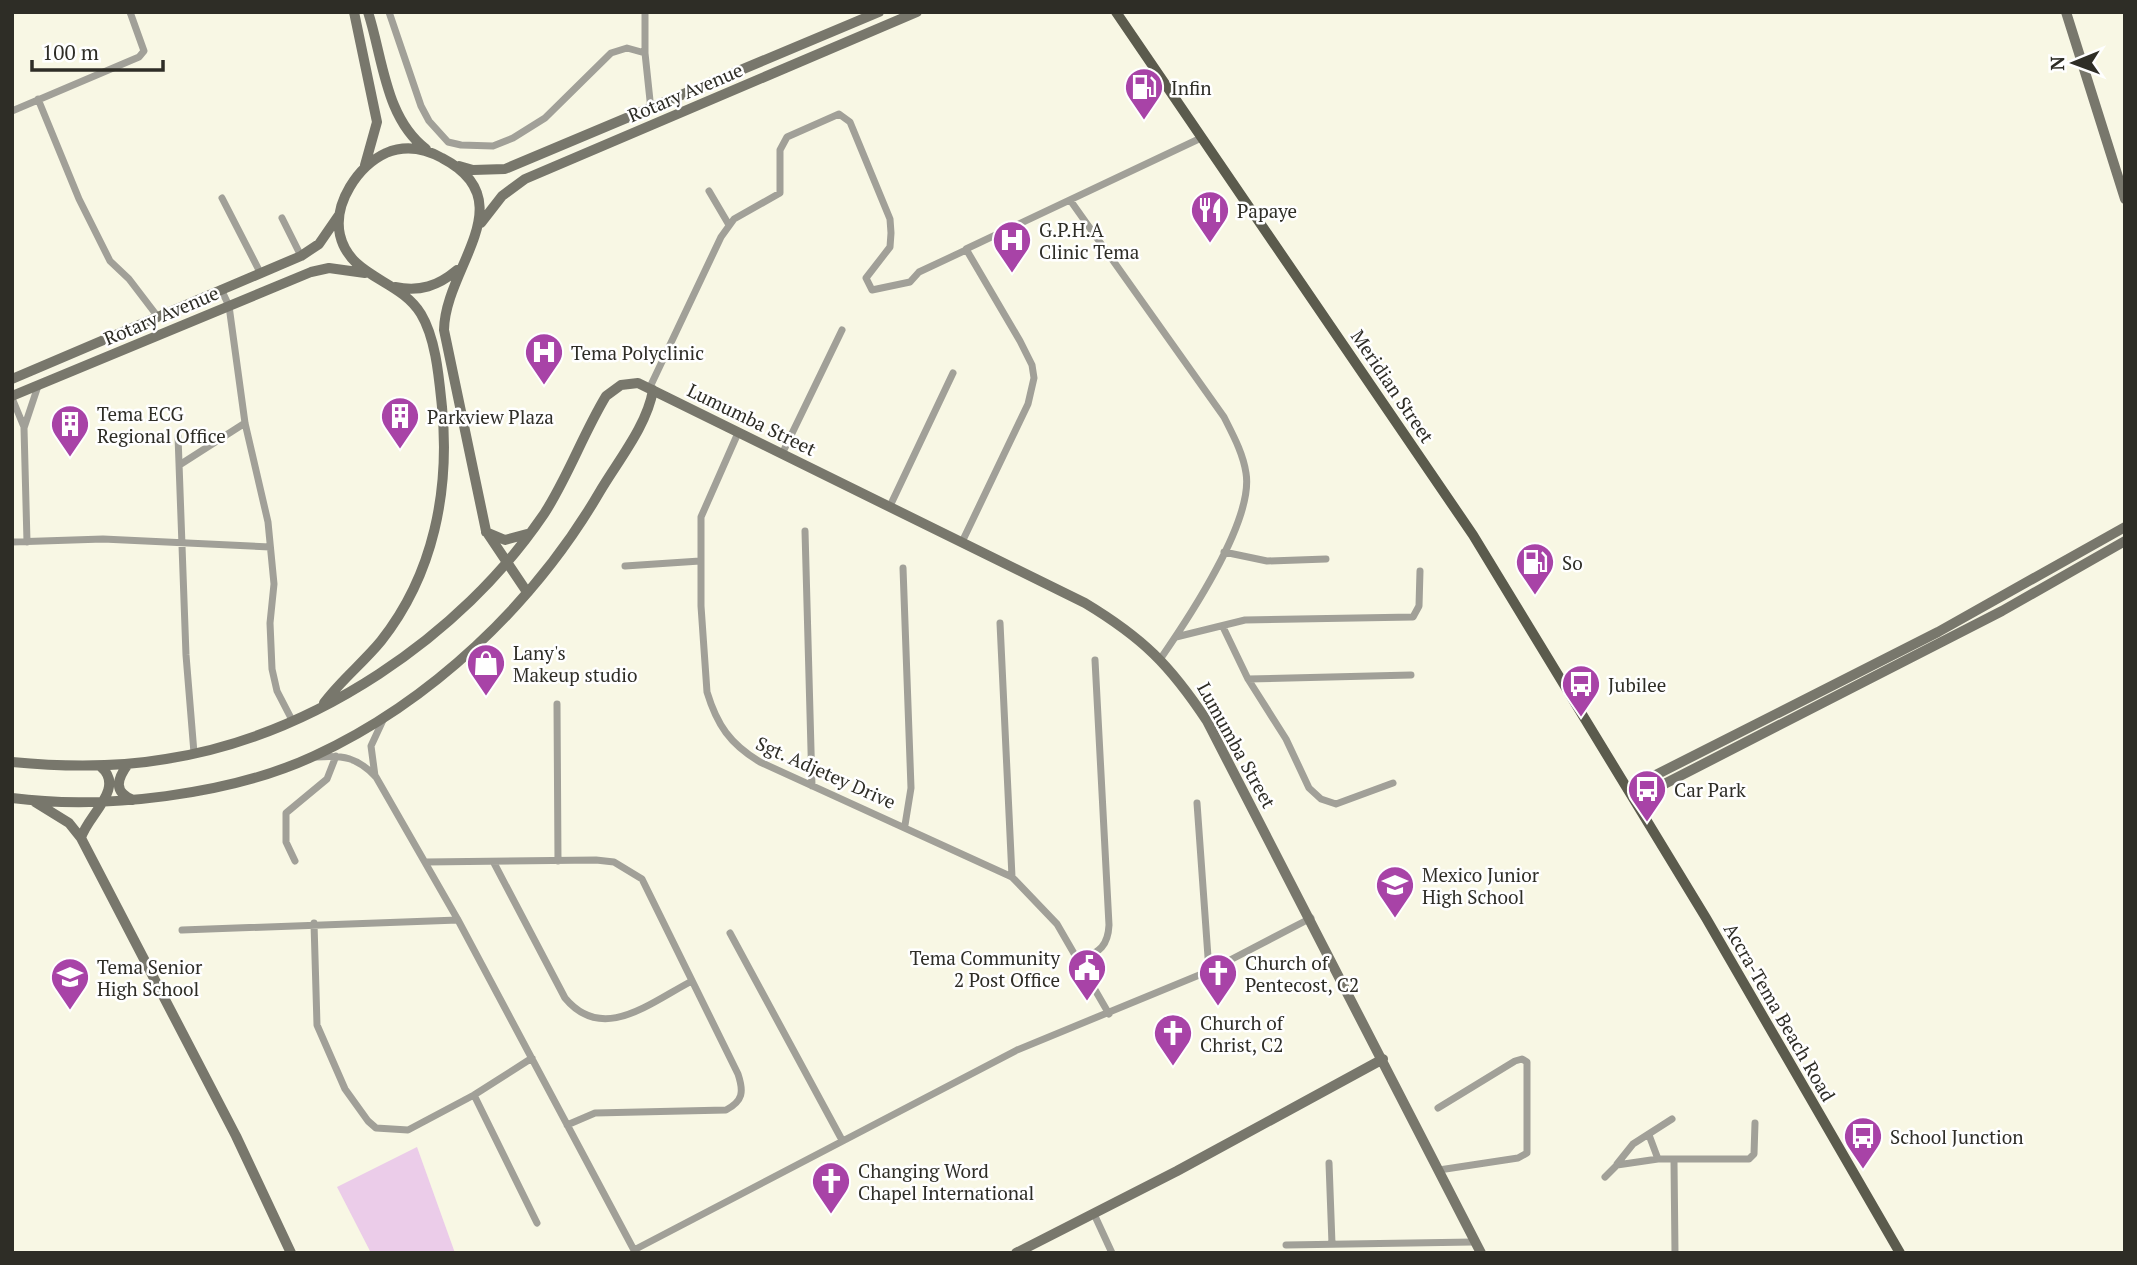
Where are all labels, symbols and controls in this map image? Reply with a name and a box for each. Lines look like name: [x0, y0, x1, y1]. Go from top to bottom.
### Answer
scale bar: [32, 28, 163, 72]
north arrow: [2039, 28, 2109, 98]
text: 100 m: [42, 38, 99, 66]
text: N: [2044, 55, 2069, 71]
street label: Rotary Avenue: [624, 57, 746, 127]
fuel station icon: Infin: [1123, 66, 1165, 121]
place label: Infin: [1171, 75, 1212, 100]
restaurant icon: Papaye: [1189, 189, 1231, 244]
place label: Papaye: [1237, 198, 1297, 223]
place label: G.P.H.A Clinic Tema: [1039, 217, 1140, 264]
hospital icon: G.P.H.A Clinic Tema: [991, 219, 1033, 274]
street label: Rotary Avenue: [100, 280, 222, 350]
street label: Meridian Street: [1346, 325, 1440, 447]
hospital icon: Tema Polyclinic: [523, 331, 565, 386]
place label: Tema Polyclinic: [571, 340, 704, 365]
street label: Lumumba Street: [683, 377, 821, 461]
building icon: Parkview Plaza: [379, 395, 421, 450]
place label: Tema ECG Regional Office: [97, 401, 226, 448]
building icon: Tema ECG Regional Office: [49, 403, 91, 458]
place label: Parkview Plaza: [427, 404, 554, 429]
fuel station icon: So: [1514, 541, 1556, 596]
place label: So: [1562, 550, 1583, 575]
place label: Lany's Makeup studio: [513, 640, 637, 687]
shop icon: Lany's Makeup studio: [465, 642, 507, 697]
bus stop icon: Jubilee: [1560, 663, 1602, 718]
place label: Jubilee: [1608, 672, 1666, 697]
street label: Lumumba Street: [1192, 678, 1282, 812]
street label: Sgt. Adjetey Drive: [752, 730, 900, 814]
bus stop icon: Car Park: [1626, 768, 1668, 823]
place label: Car Park: [1674, 777, 1746, 802]
place label: Mexico Junior High School: [1422, 862, 1540, 909]
school or university icon: Mexico Junior High School: [1374, 864, 1416, 919]
street label: Accra-Tema Beach Road: [1719, 918, 1842, 1106]
place label: Tema Community 2 Post Office: [910, 945, 1060, 992]
public building icon: Tema Community 2 Post Office: [1066, 947, 1108, 1002]
place label: Church of Pentecost, C2: [1245, 950, 1359, 997]
church icon: Church of Pentecost, C2: [1197, 952, 1239, 1007]
place label: Tema Senior High School: [97, 954, 203, 1001]
school or university icon: Tema Senior High School: [49, 956, 91, 1011]
place label: Church of Christ, C2: [1200, 1010, 1285, 1057]
church icon: Church of Christ, C2: [1152, 1012, 1194, 1067]
bus stop icon: School Junction: [1842, 1115, 1884, 1170]
place label: School Junction: [1890, 1124, 2024, 1149]
place label: Changing Word Chapel International: [858, 1158, 1034, 1205]
church icon: Changing Word Chapel International: [810, 1160, 852, 1215]

